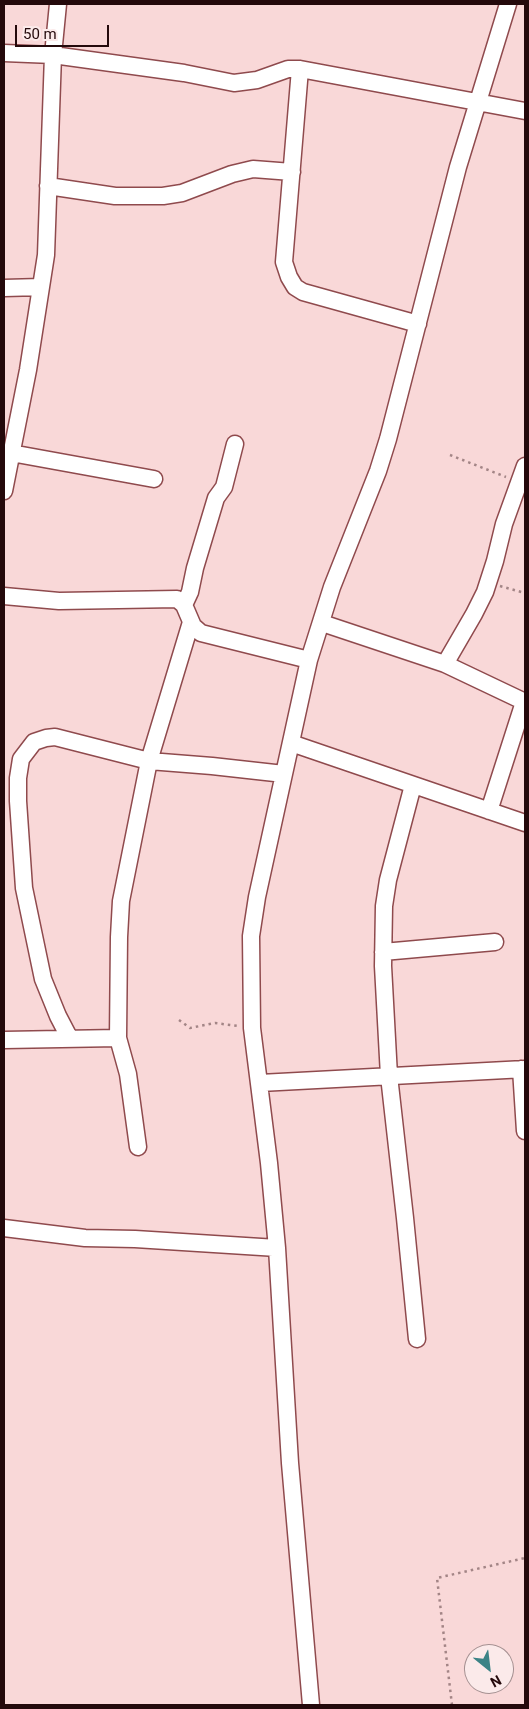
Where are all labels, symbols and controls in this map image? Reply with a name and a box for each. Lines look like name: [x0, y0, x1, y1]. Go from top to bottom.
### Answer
scale bar: [18, 15, 111, 47]
text: 50 m: [23, 25, 57, 43]
north arrow: [464, 1644, 514, 1694]
text: N: [488, 1672, 504, 1691]

